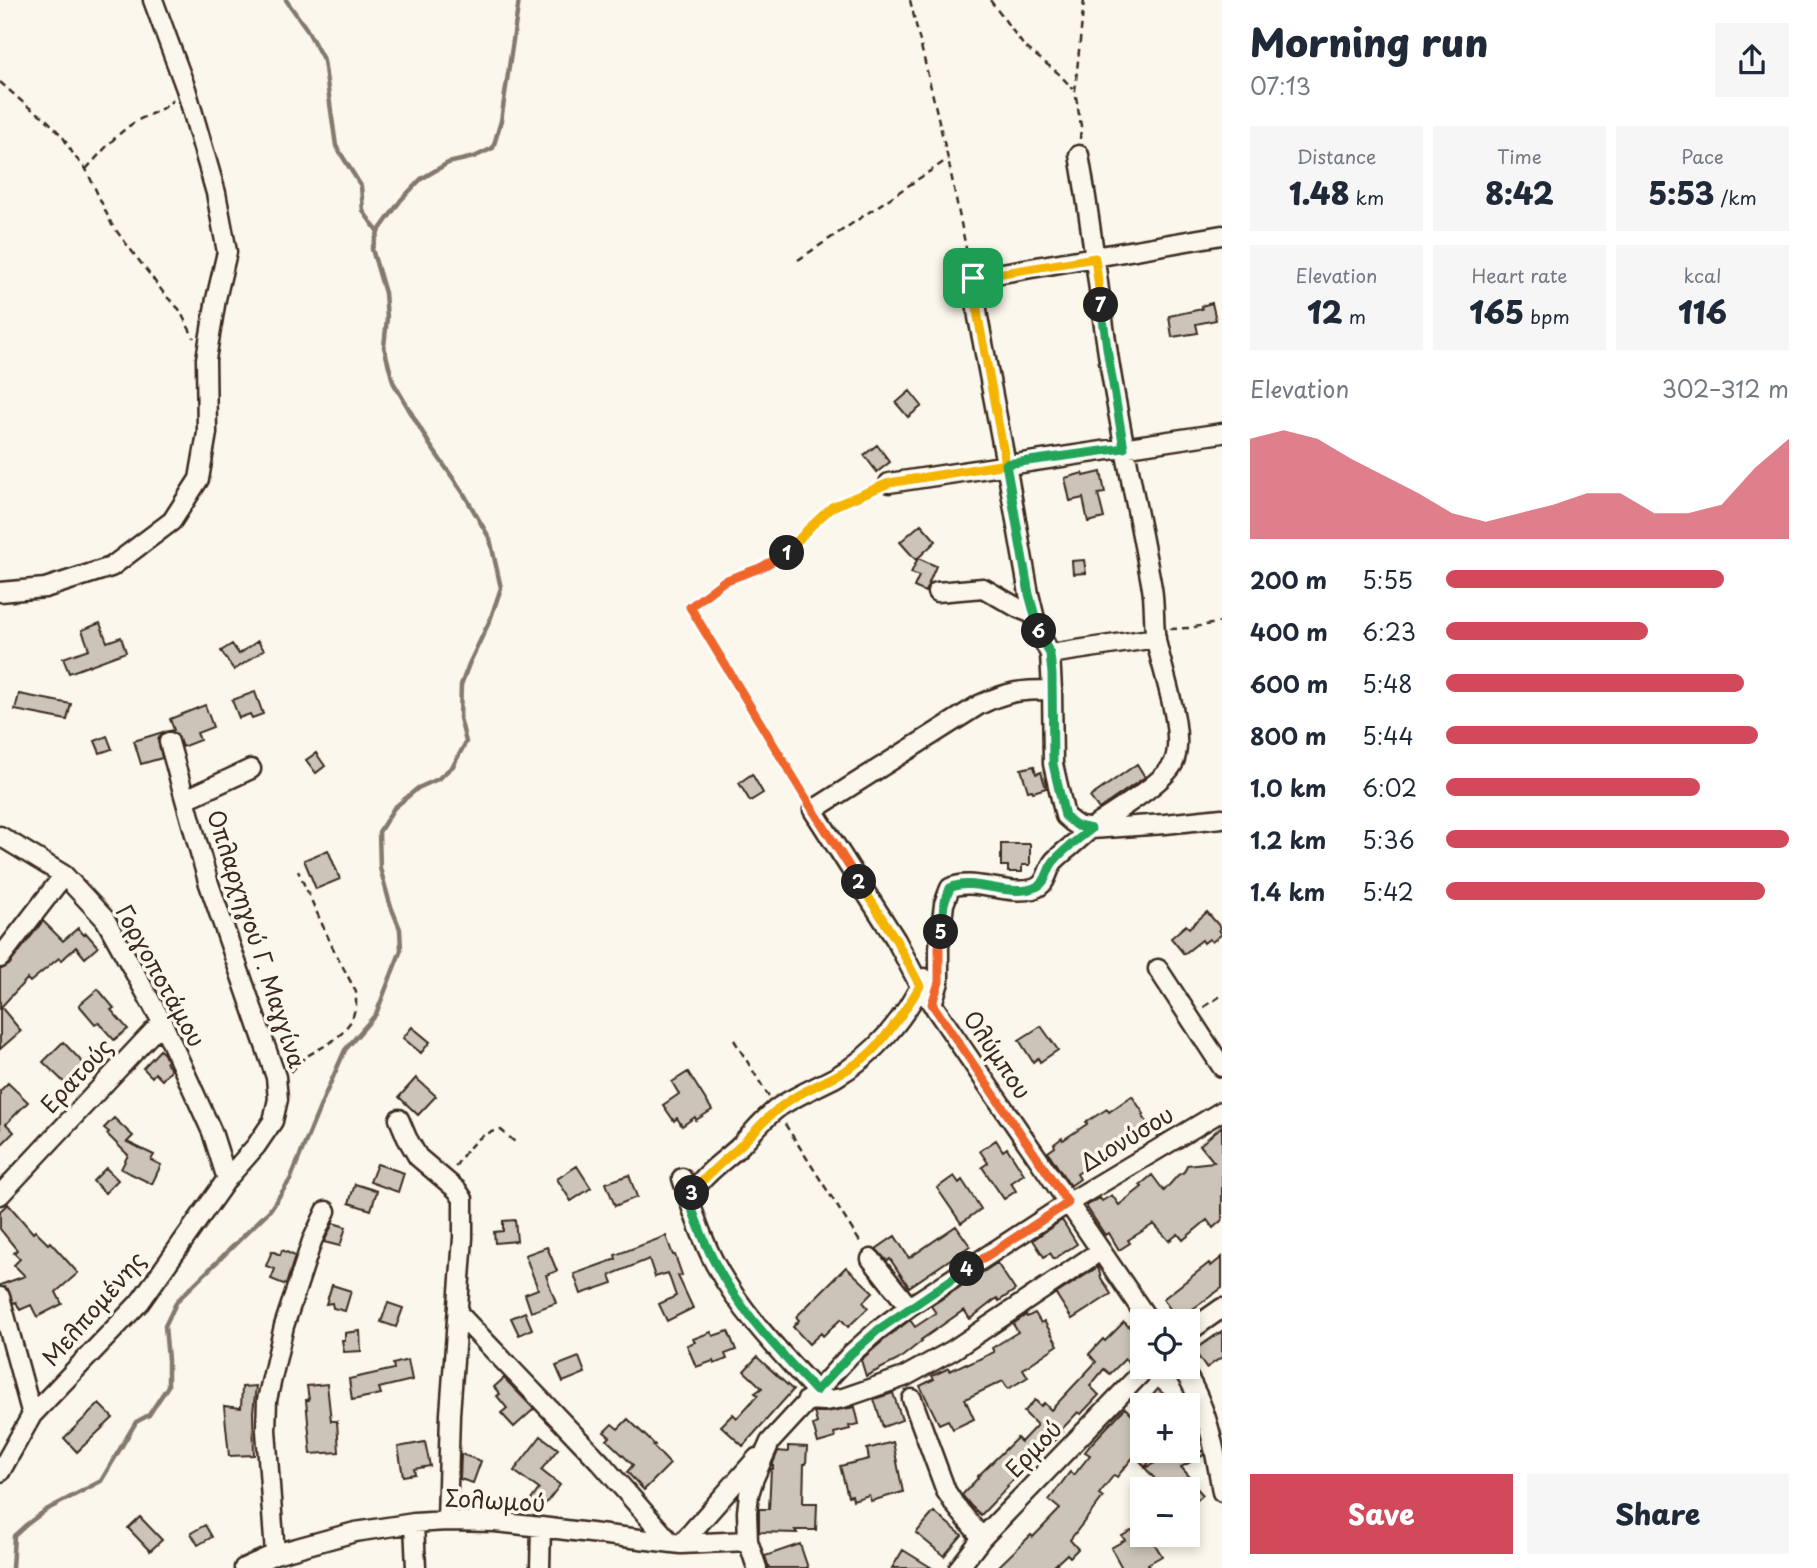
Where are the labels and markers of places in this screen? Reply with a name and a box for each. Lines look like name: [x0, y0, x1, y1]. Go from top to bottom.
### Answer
pin: [943, 248, 1003, 308]
pin: 7: [1084, 288, 1118, 322]
pin: 1: [770, 536, 804, 570]
pin: 6: [1021, 614, 1056, 648]
pin: 2: [842, 864, 876, 900]
pin: 5: [923, 914, 958, 950]
pin: 3: [674, 1176, 710, 1210]
pin: 4: [950, 1252, 984, 1286]

